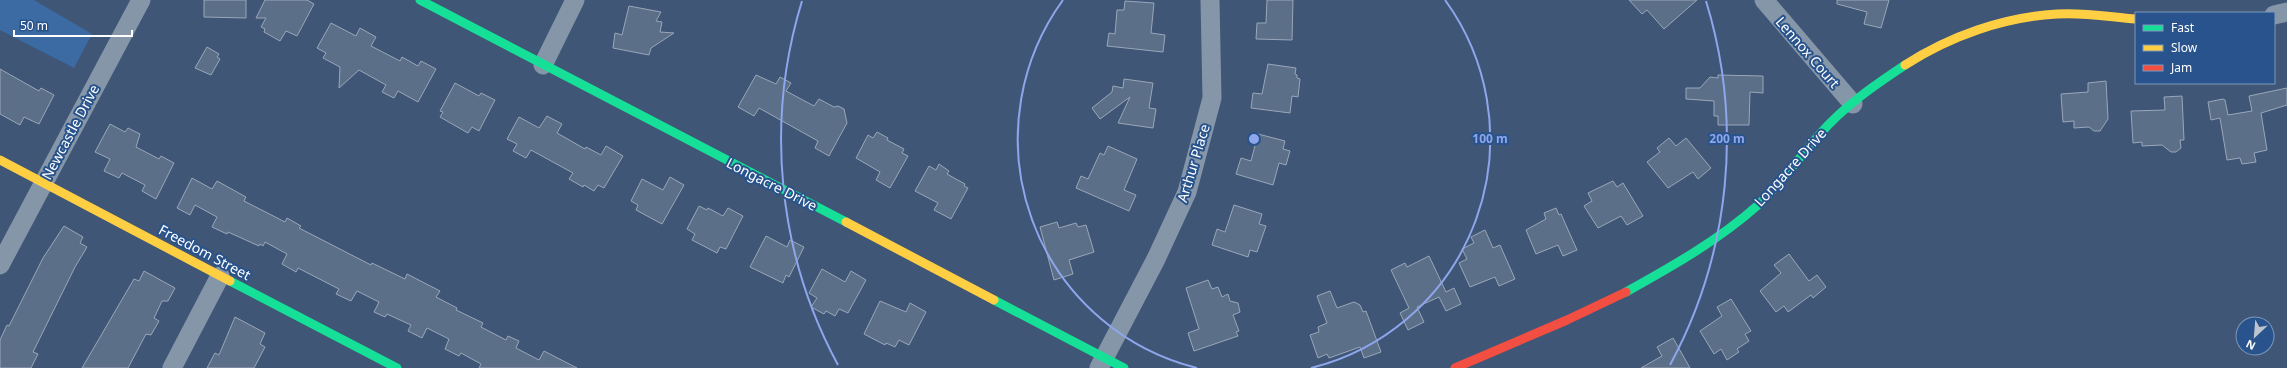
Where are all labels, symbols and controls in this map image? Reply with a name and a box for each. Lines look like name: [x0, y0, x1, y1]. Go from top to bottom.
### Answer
scale bar: [14, 12, 132, 38]
street label: Lennox Court: [1772, 12, 1844, 92]
legend: [2135, 12, 2275, 84]
text: 50 m: [20, 17, 48, 34]
text: Fast: [2171, 19, 2195, 36]
text: Slow: [2171, 39, 2198, 56]
text: Jam: [2170, 59, 2192, 76]
street label: Newcastle Drive: [37, 81, 103, 183]
street label: Arthur Place: [1172, 121, 1214, 205]
street label: Longacre Drive: [1750, 124, 1830, 210]
text: 100 m: [1472, 130, 1508, 147]
text: 200 m: [1709, 130, 1745, 147]
centre of rings: [1247, 132, 1261, 146]
street label: Longacre Drive: [723, 153, 821, 215]
street label: Freedom Street: [156, 220, 254, 284]
north arrow: [2235, 316, 2275, 356]
text: N: [2243, 337, 2258, 354]

